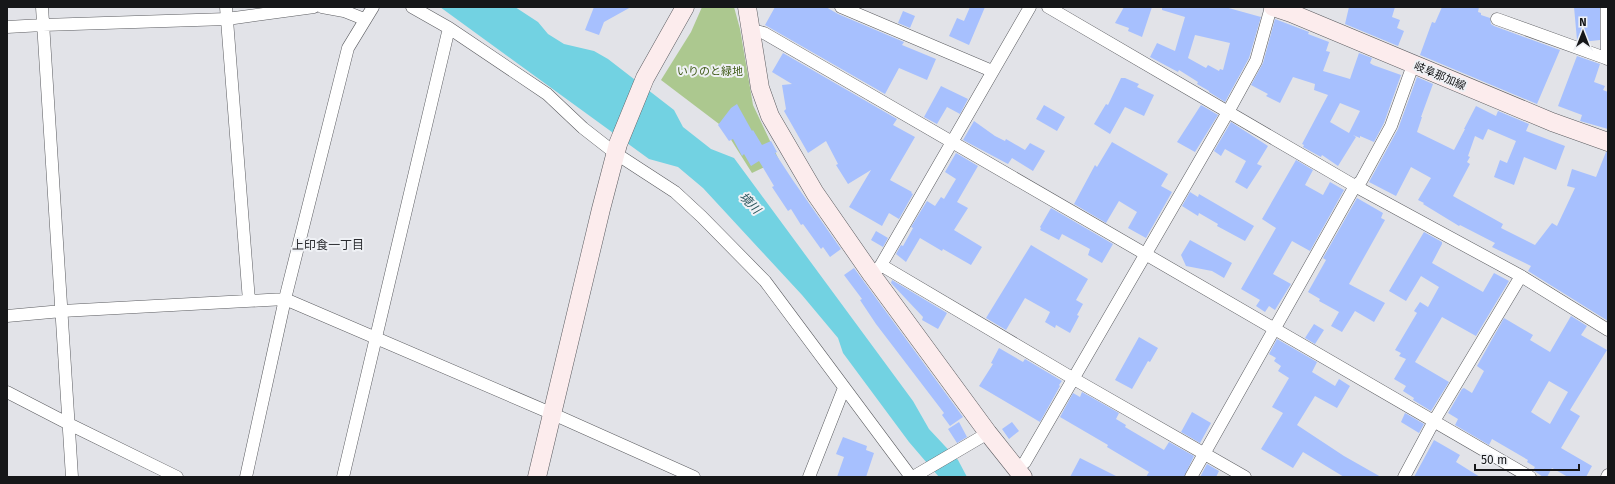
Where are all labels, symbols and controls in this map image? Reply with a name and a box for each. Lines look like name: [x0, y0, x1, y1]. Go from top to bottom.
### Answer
north arrow: [1563, 12, 1603, 52]
text: N: [1579, 16, 1587, 29]
street label: 岐阜那加線: [1412, 59, 1468, 93]
park label: いりのと緑地: [677, 65, 743, 78]
water label: 境川: [737, 189, 765, 218]
district label: 上印食一丁目: [292, 238, 364, 252]
scale bar: [1475, 446, 1579, 472]
text: 50 m: [1481, 453, 1507, 467]

